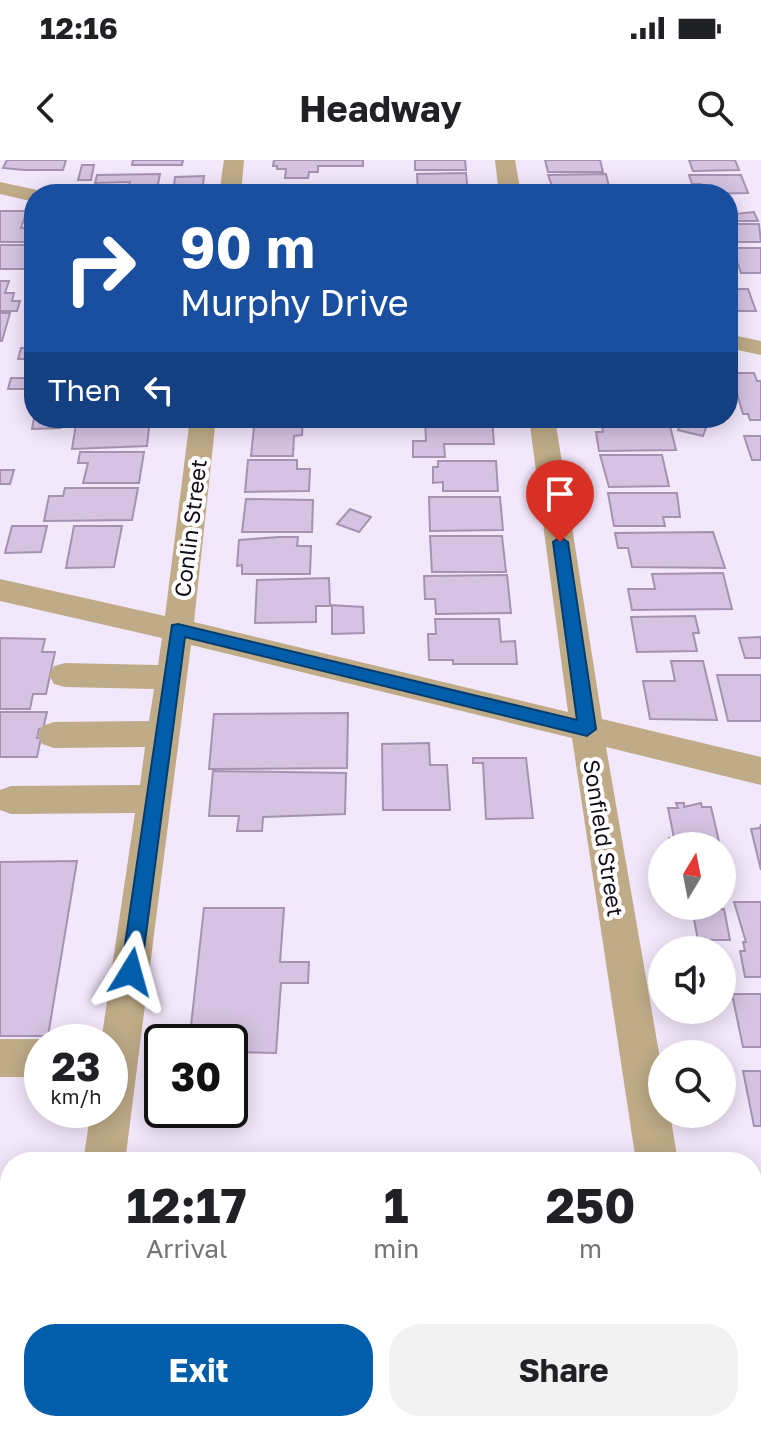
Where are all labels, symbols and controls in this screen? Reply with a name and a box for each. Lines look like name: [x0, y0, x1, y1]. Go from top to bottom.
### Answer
text: 12:16: [40, 10, 118, 46]
icon: back: [24, 86, 68, 130]
icon: search: [693, 86, 737, 130]
text: Headway: [299, 87, 462, 130]
text: 90 m: [180, 213, 315, 280]
icon: right: [48, 216, 152, 320]
text: Murphy Drive: [180, 281, 409, 324]
icon: left: [137, 368, 181, 412]
text: Then: [48, 372, 121, 408]
street label: Conlin Street: [168, 457, 212, 599]
pin: [526, 460, 594, 542]
icon: arrive: [538, 472, 582, 516]
street label: Sonfield Street: [578, 758, 630, 918]
north arrow: [648, 832, 736, 920]
map controls: [648, 832, 736, 1128]
position arrow: [89, 930, 173, 1014]
button: sound: [648, 936, 736, 1024]
speed limit sign: 30: [144, 1024, 248, 1128]
button: search: [648, 1040, 736, 1128]
text: 23: [52, 1042, 100, 1090]
text: km/h: [51, 1084, 101, 1108]
text: 12:17: [127, 1176, 247, 1234]
text: 1: [384, 1176, 409, 1234]
text: 250: [546, 1176, 635, 1234]
text: Arrival: [146, 1233, 227, 1264]
text: min: [373, 1233, 419, 1264]
text: m: [579, 1233, 602, 1264]
button: Exit: [24, 1324, 373, 1416]
button: Share: [389, 1324, 738, 1416]

